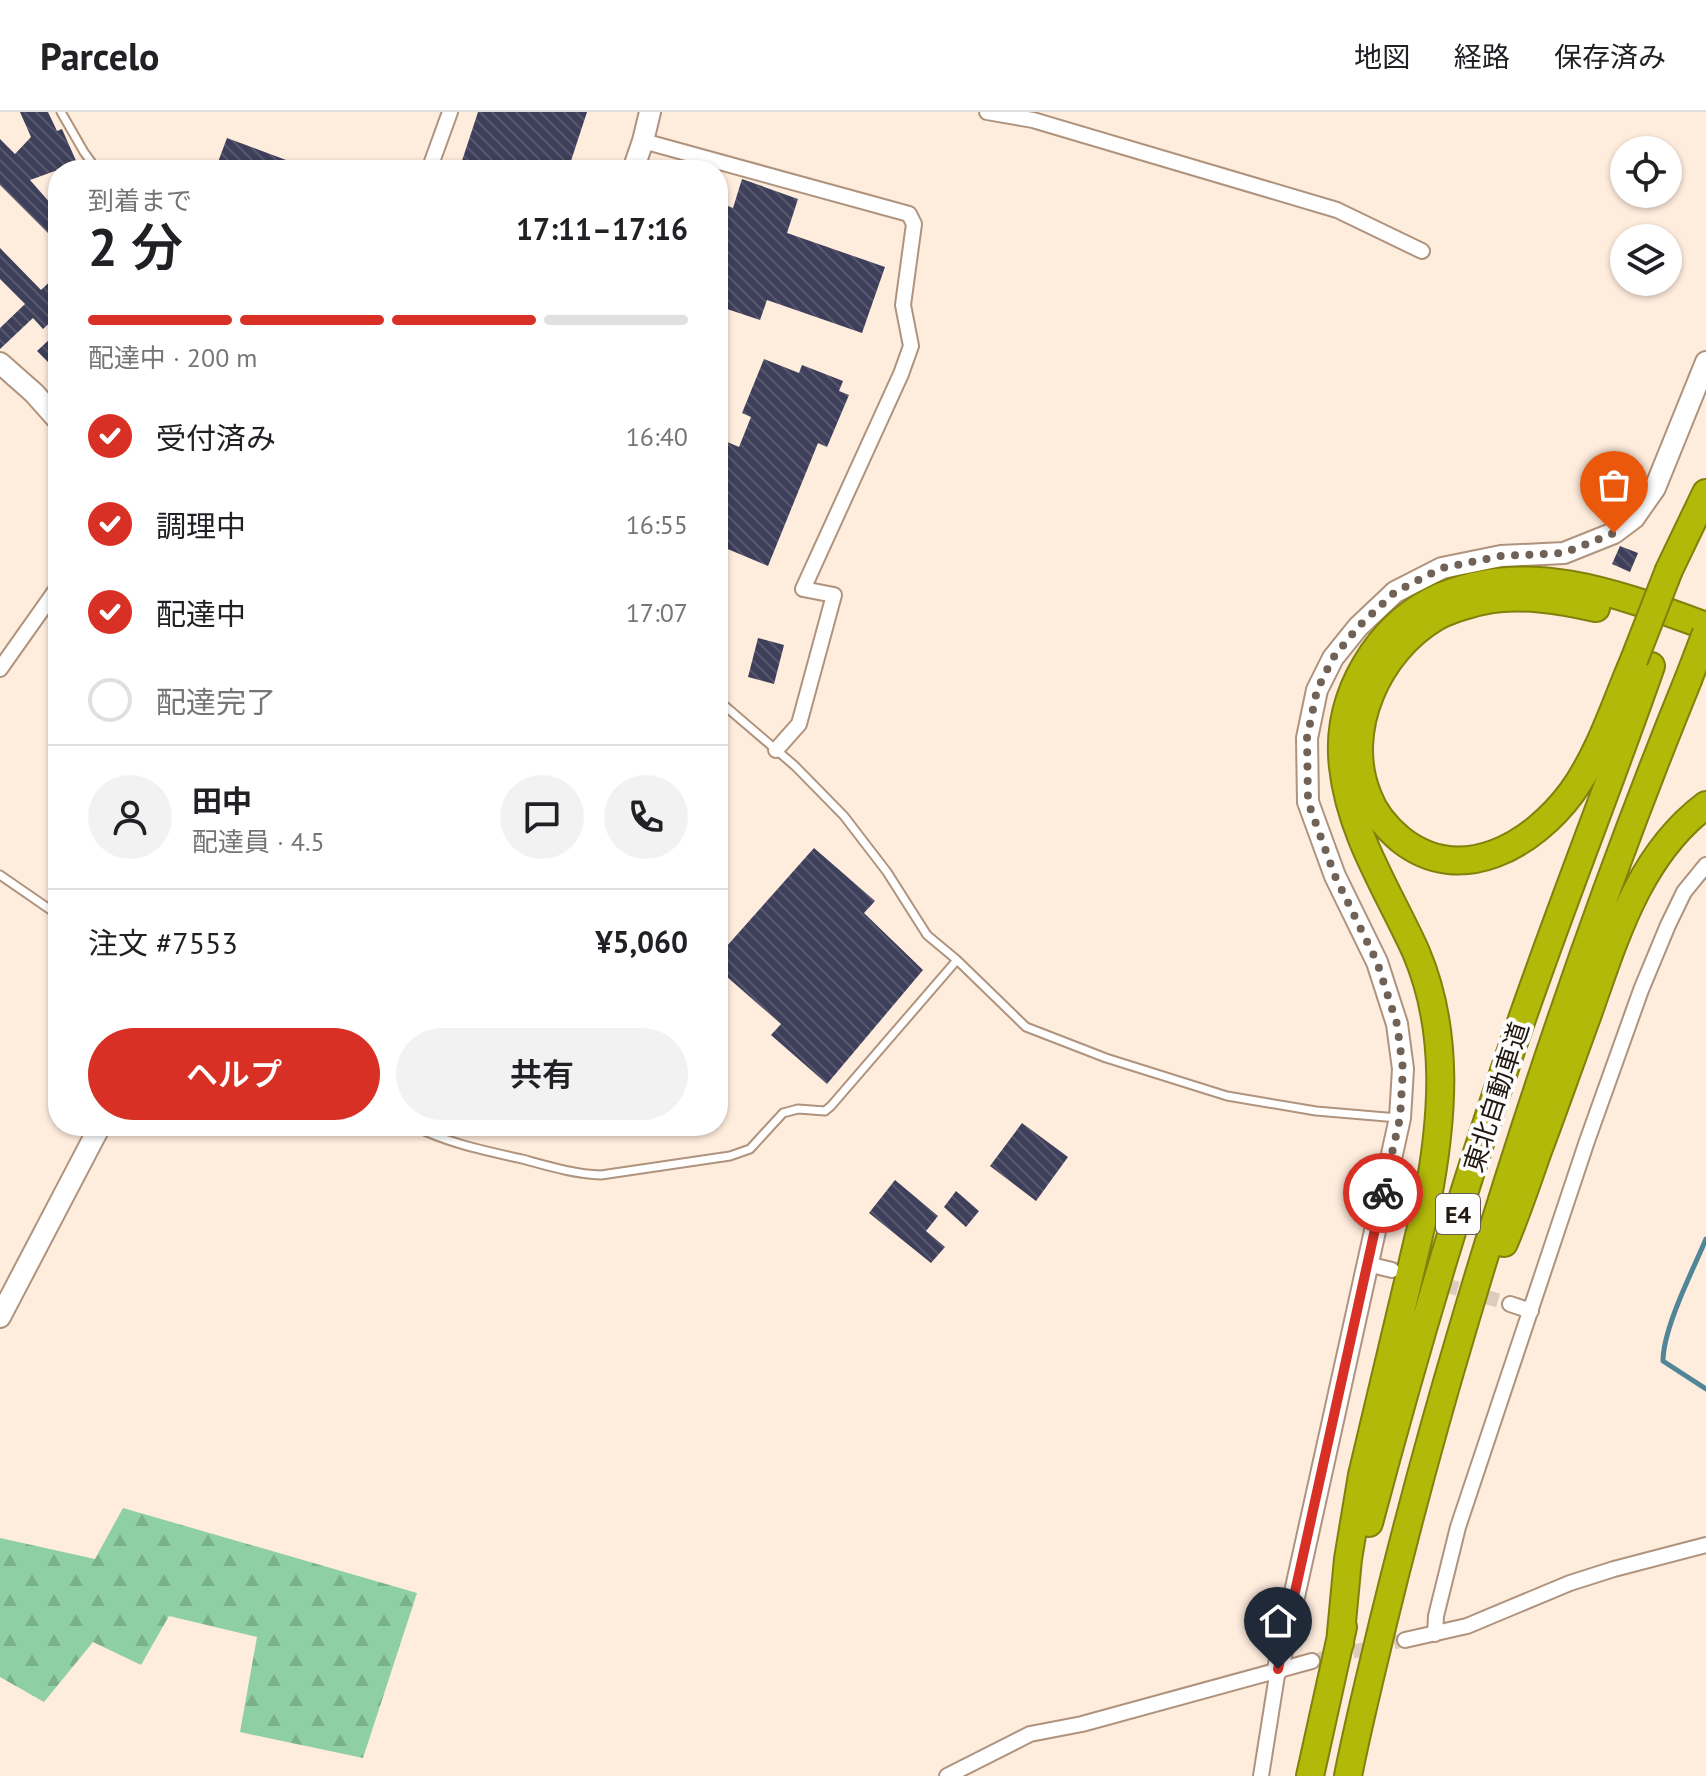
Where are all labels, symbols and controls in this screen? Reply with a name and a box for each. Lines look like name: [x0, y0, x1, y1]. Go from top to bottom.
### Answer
text: Parcelo: [40, 31, 160, 80]
text: 地図: [1354, 38, 1410, 75]
text: 経路: [1454, 38, 1510, 75]
text: 保存済み: [1554, 38, 1666, 75]
map controls: [1610, 136, 1682, 296]
button: locate: [1610, 136, 1682, 208]
text: 到着まで: [88, 184, 192, 217]
text: 17:11–17:16: [516, 209, 688, 248]
text: 2 分: [88, 213, 183, 280]
button: layers: [1610, 224, 1682, 296]
text: 配達中 · 200 m: [88, 341, 257, 374]
icon: check: [88, 414, 132, 458]
text: 受付済み: [156, 418, 276, 457]
text: 16:40: [626, 420, 688, 453]
pin: [1580, 451, 1648, 533]
icon: bag: [1592, 463, 1636, 507]
icon: check: [88, 502, 132, 546]
text: 調理中: [156, 506, 246, 545]
text: 16:55: [626, 508, 688, 541]
icon: check: [88, 590, 132, 634]
text: 配達中: [156, 594, 246, 633]
text: 17:07: [626, 596, 688, 629]
text: 配達完了: [156, 682, 276, 721]
button: person: [88, 775, 172, 859]
button: chat: [500, 775, 584, 859]
button: phone: [604, 775, 688, 859]
text: 田中: [192, 781, 252, 820]
text: 配達員 · 4.5: [192, 825, 325, 858]
text: ¥5,060: [595, 922, 688, 961]
text: 注文 #7553: [88, 923, 238, 962]
street label: 東北自動車道: [1456, 1018, 1536, 1176]
button: ヘルプ: [88, 1028, 380, 1120]
button: 共有: [396, 1028, 688, 1120]
courier: [1343, 1153, 1423, 1233]
icon: bike: [1361, 1171, 1405, 1215]
road number: E4: [1436, 1194, 1480, 1234]
pin: [1244, 1587, 1312, 1669]
icon: home: [1256, 1599, 1300, 1643]

